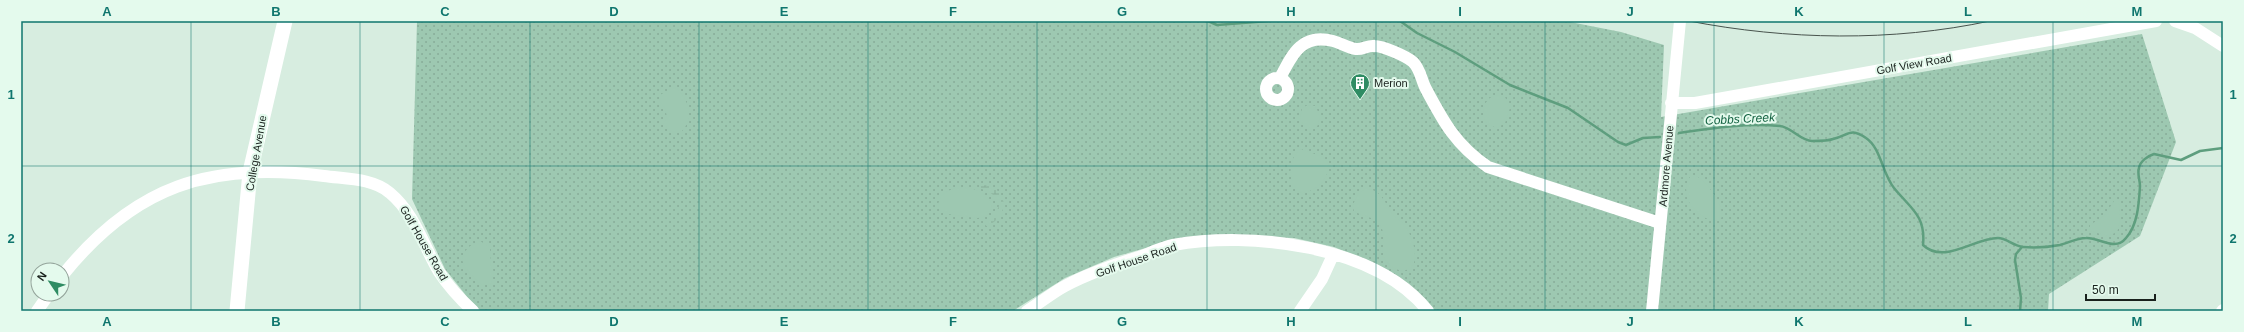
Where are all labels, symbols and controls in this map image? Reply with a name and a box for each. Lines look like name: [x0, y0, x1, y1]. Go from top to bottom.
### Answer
text: A: [102, 4, 112, 19]
text: B: [271, 4, 281, 19]
text: C: [440, 4, 450, 19]
text: D: [609, 4, 619, 19]
text: E: [780, 4, 789, 19]
text: F: [949, 4, 957, 19]
text: G: [1117, 4, 1127, 19]
text: H: [1286, 4, 1296, 19]
text: I: [1458, 4, 1462, 19]
text: J: [1626, 4, 1634, 19]
text: K: [1794, 4, 1804, 19]
text: L: [1964, 4, 1972, 19]
text: M: [2132, 4, 2142, 19]
street label: Golf View Road: [1875, 51, 1953, 77]
building icon: Merion: [1349, 72, 1371, 100]
place label: Merion: [1374, 77, 1408, 89]
text: 1: [7, 87, 15, 102]
text: 1: [2229, 87, 2237, 102]
water label: Cobbs Creek: [1705, 110, 1776, 128]
street label: College Avenue: [243, 114, 269, 192]
street label: Ardmore Avenue: [1656, 125, 1676, 207]
street label: Golf House Road: [398, 203, 450, 283]
text: 2: [7, 231, 15, 246]
text: 2: [2229, 231, 2237, 246]
street label: Golf House Road: [1094, 241, 1178, 279]
north arrow: [30, 262, 70, 302]
text: N: [35, 270, 49, 283]
scale bar: [2086, 276, 2155, 302]
text: 50 m: [2092, 283, 2119, 297]
text: A: [102, 314, 112, 329]
text: B: [271, 314, 281, 329]
text: C: [440, 314, 450, 329]
text: D: [609, 314, 619, 329]
text: E: [780, 314, 789, 329]
text: F: [949, 314, 957, 329]
text: G: [1117, 314, 1127, 329]
text: H: [1286, 314, 1296, 329]
text: I: [1458, 314, 1462, 329]
text: J: [1626, 314, 1634, 329]
text: K: [1794, 314, 1804, 329]
text: L: [1964, 314, 1972, 329]
text: M: [2132, 314, 2142, 329]

